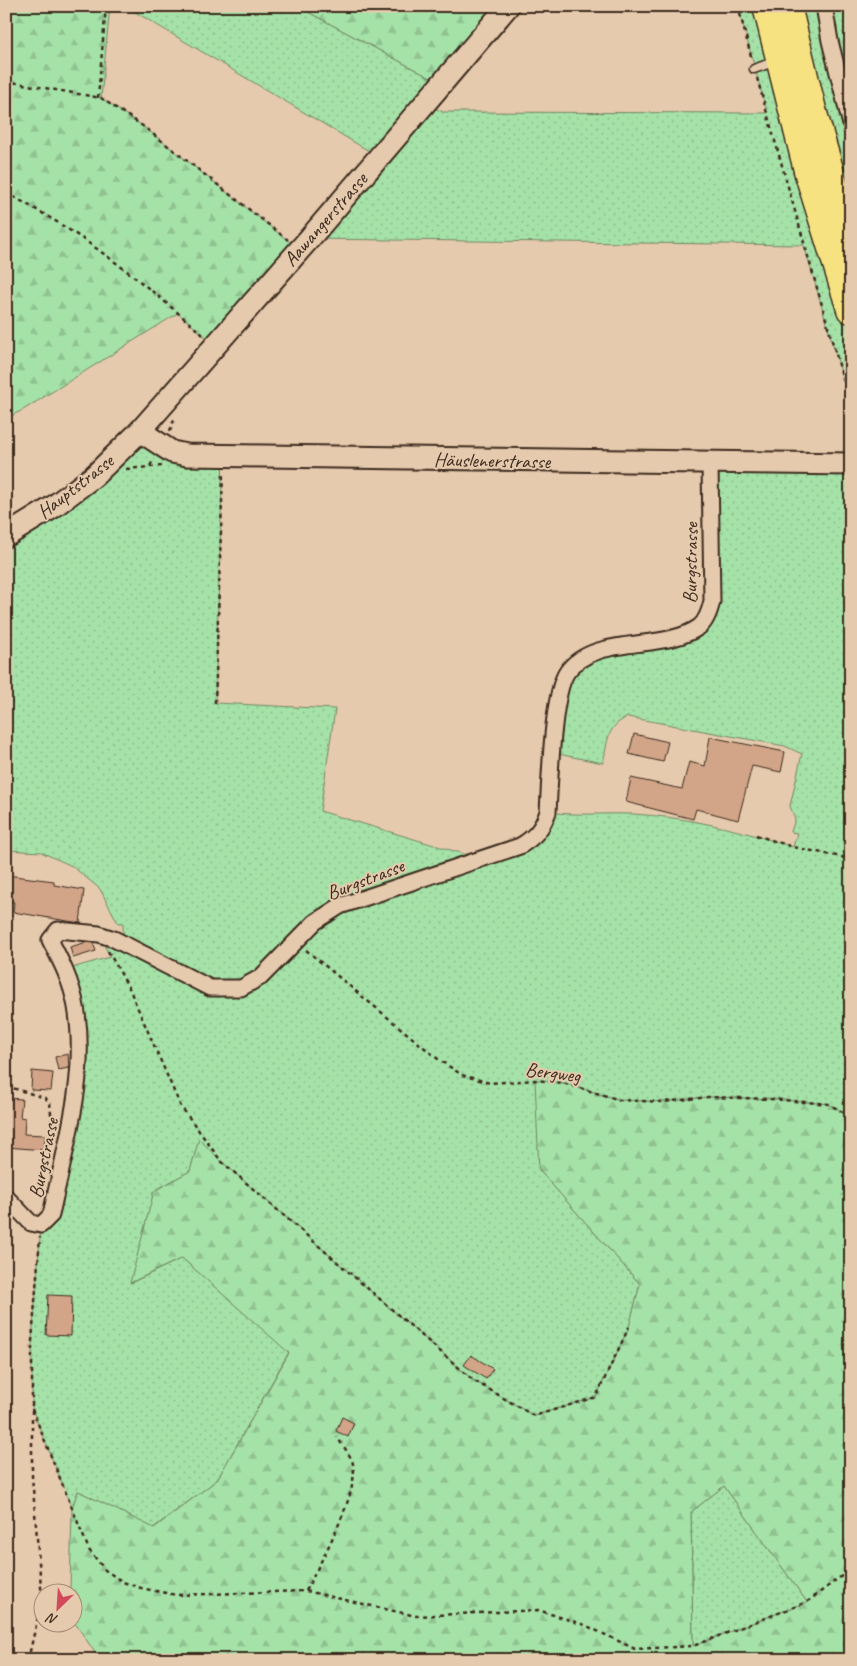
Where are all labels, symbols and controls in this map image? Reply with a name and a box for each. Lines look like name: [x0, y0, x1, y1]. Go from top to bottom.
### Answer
street label: Aawangerstrasse: [278, 166, 374, 271]
street label: Häuslenerstrasse: [434, 447, 552, 474]
street label: Hauptstrasse: [32, 448, 120, 524]
street label: Burgstrasse: [677, 521, 704, 604]
street label: Burgstrasse: [323, 853, 409, 906]
street label: Bergweg: [524, 1057, 583, 1088]
street label: Burgstrasse: [23, 1114, 64, 1200]
north arrow: [32, 1584, 82, 1634]
text: N: [43, 1609, 60, 1629]

